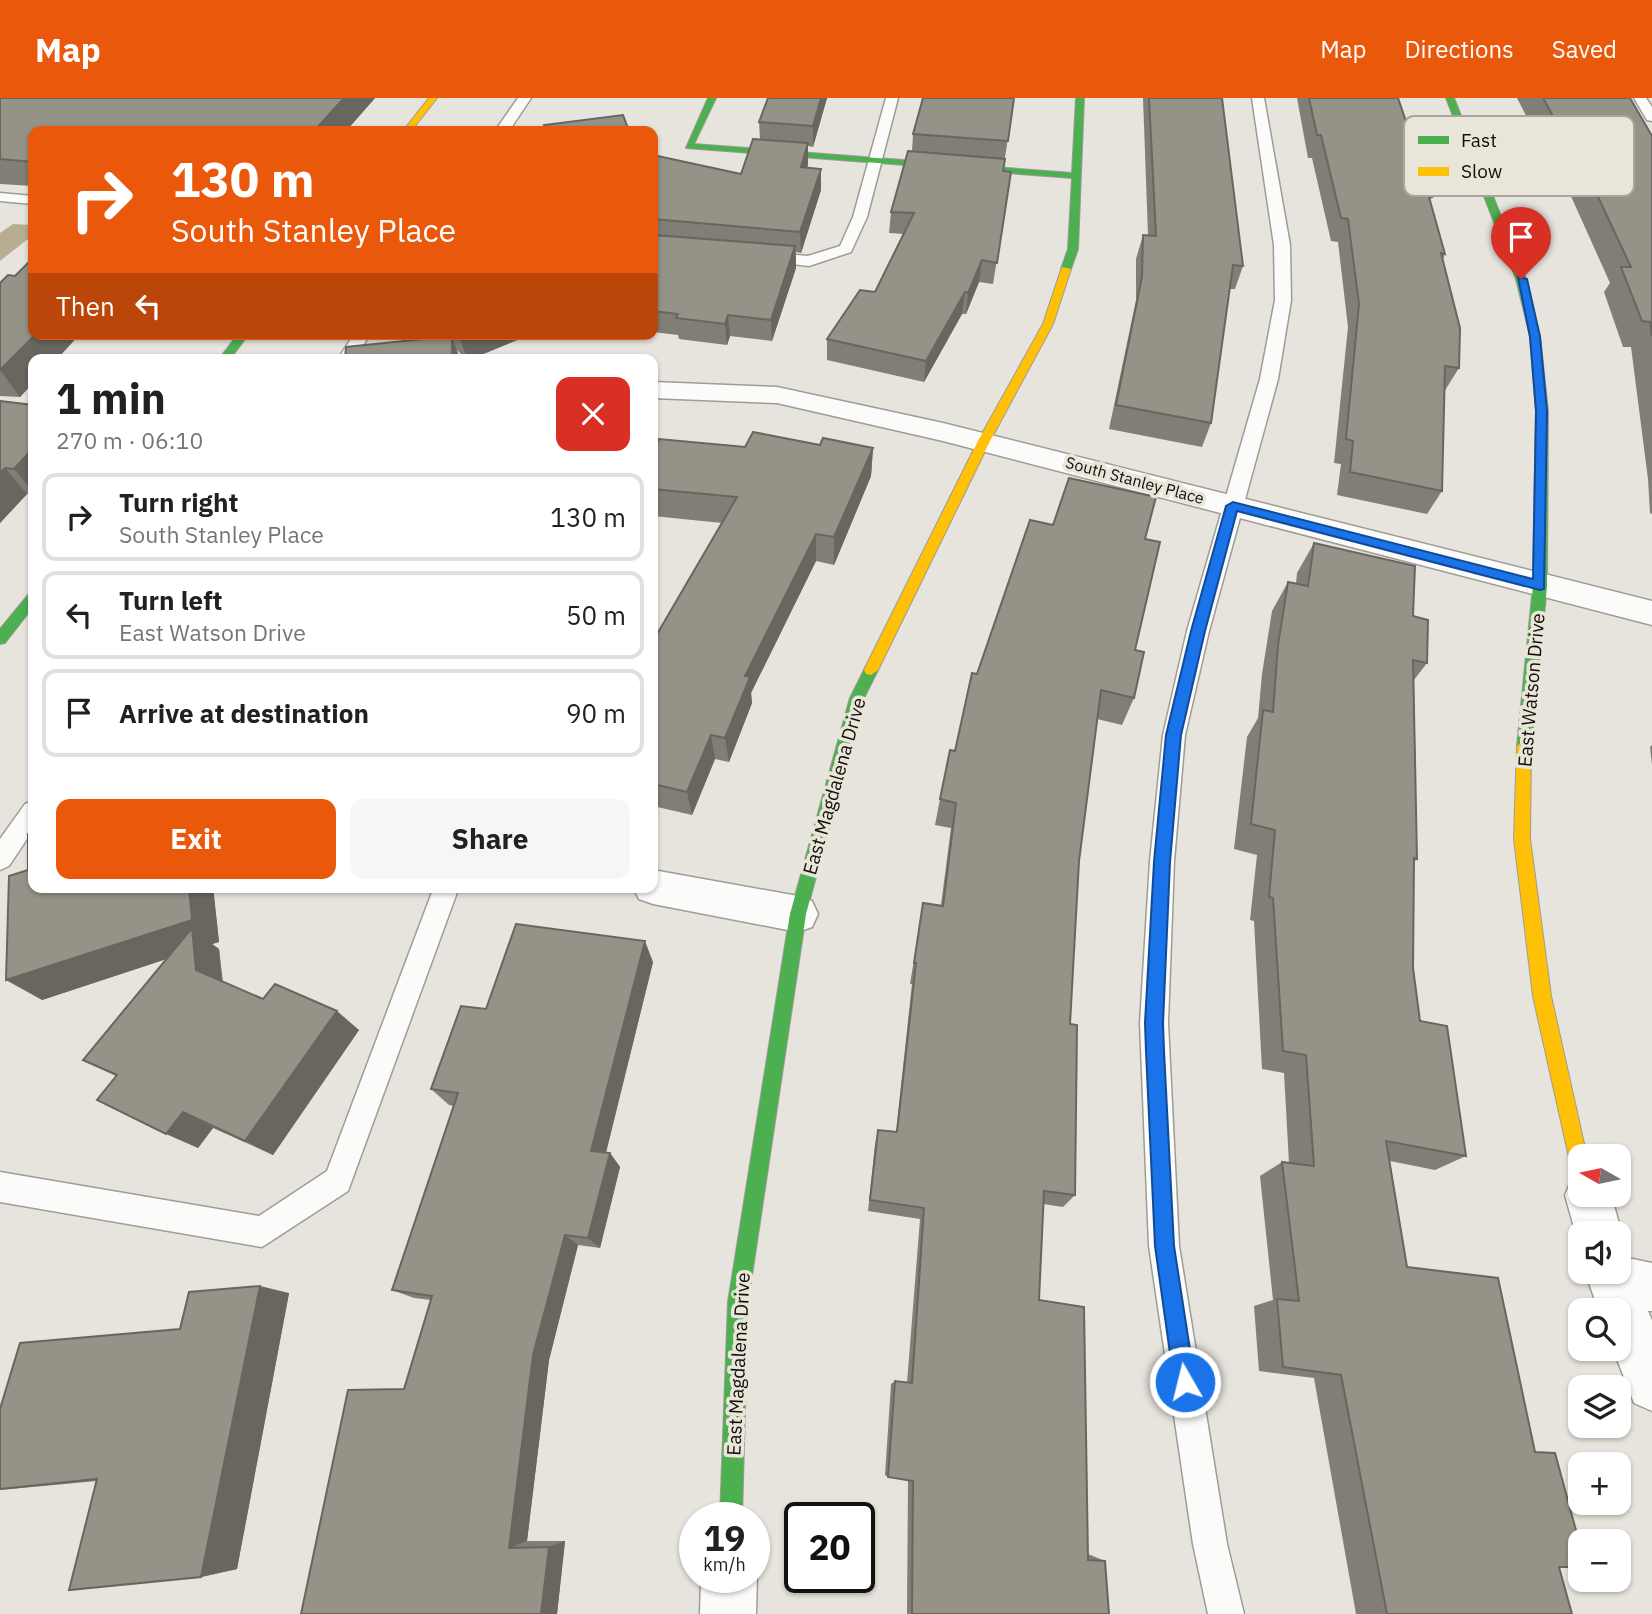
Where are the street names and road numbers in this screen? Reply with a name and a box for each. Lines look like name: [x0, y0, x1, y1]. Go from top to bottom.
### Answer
street label: South Stanley Place: [1064, 452, 1207, 508]
street label: East Watson Drive: [1512, 612, 1550, 768]
street label: East Magdalena Drive: [797, 695, 871, 877]
street label: East Magdalena Drive: [721, 1272, 755, 1456]

